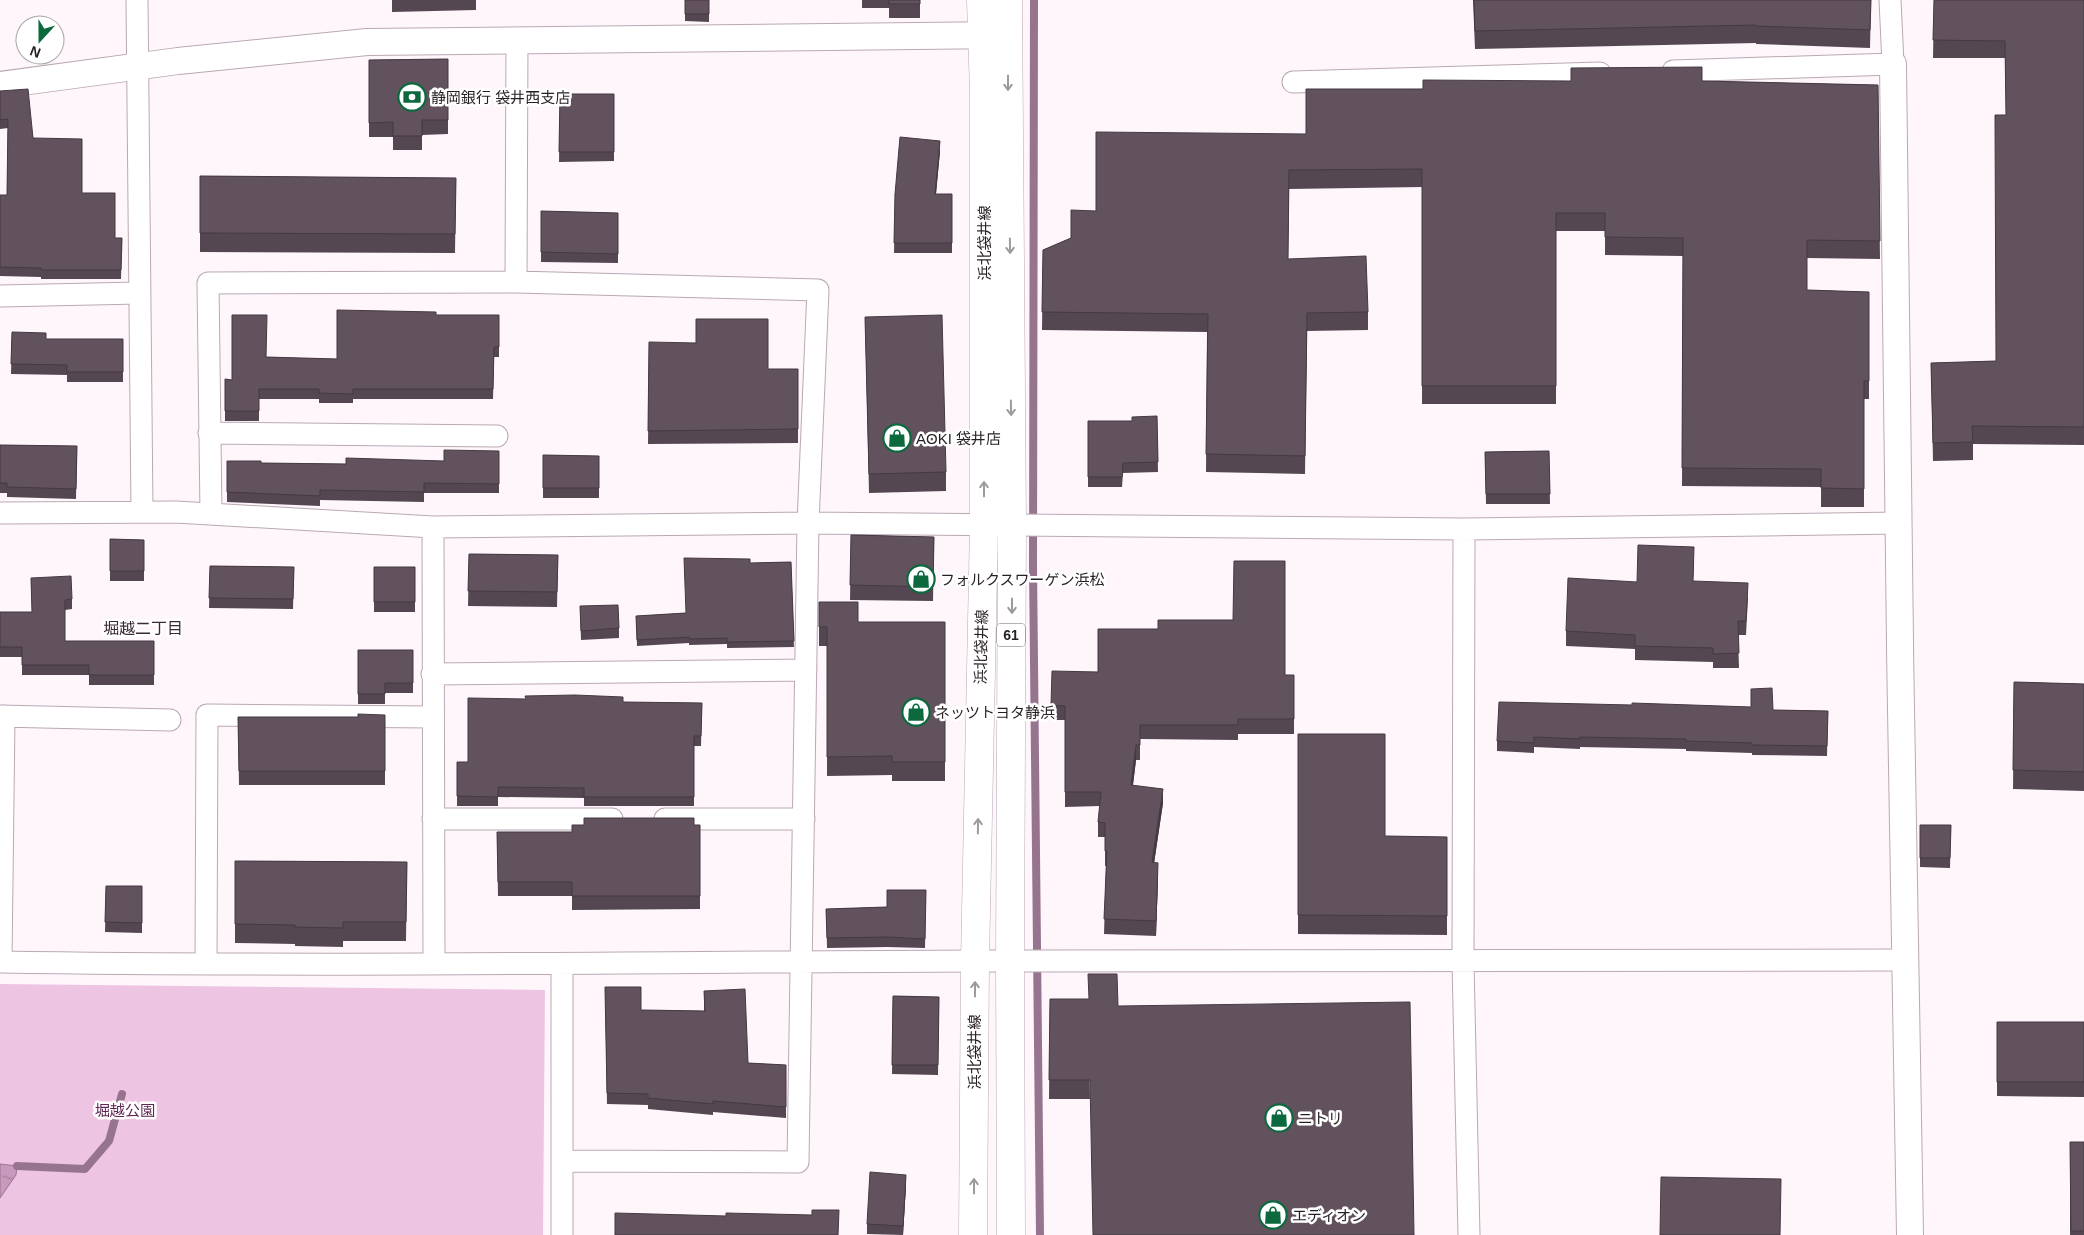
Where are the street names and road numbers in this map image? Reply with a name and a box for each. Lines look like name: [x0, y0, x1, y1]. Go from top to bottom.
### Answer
street label: 浜北袋井線: [976, 205, 993, 281]
street label: 浜北袋井線: [972, 609, 990, 685]
road number: 61: [997, 624, 1025, 646]
street label: 浜北袋井線: [966, 1014, 983, 1090]

